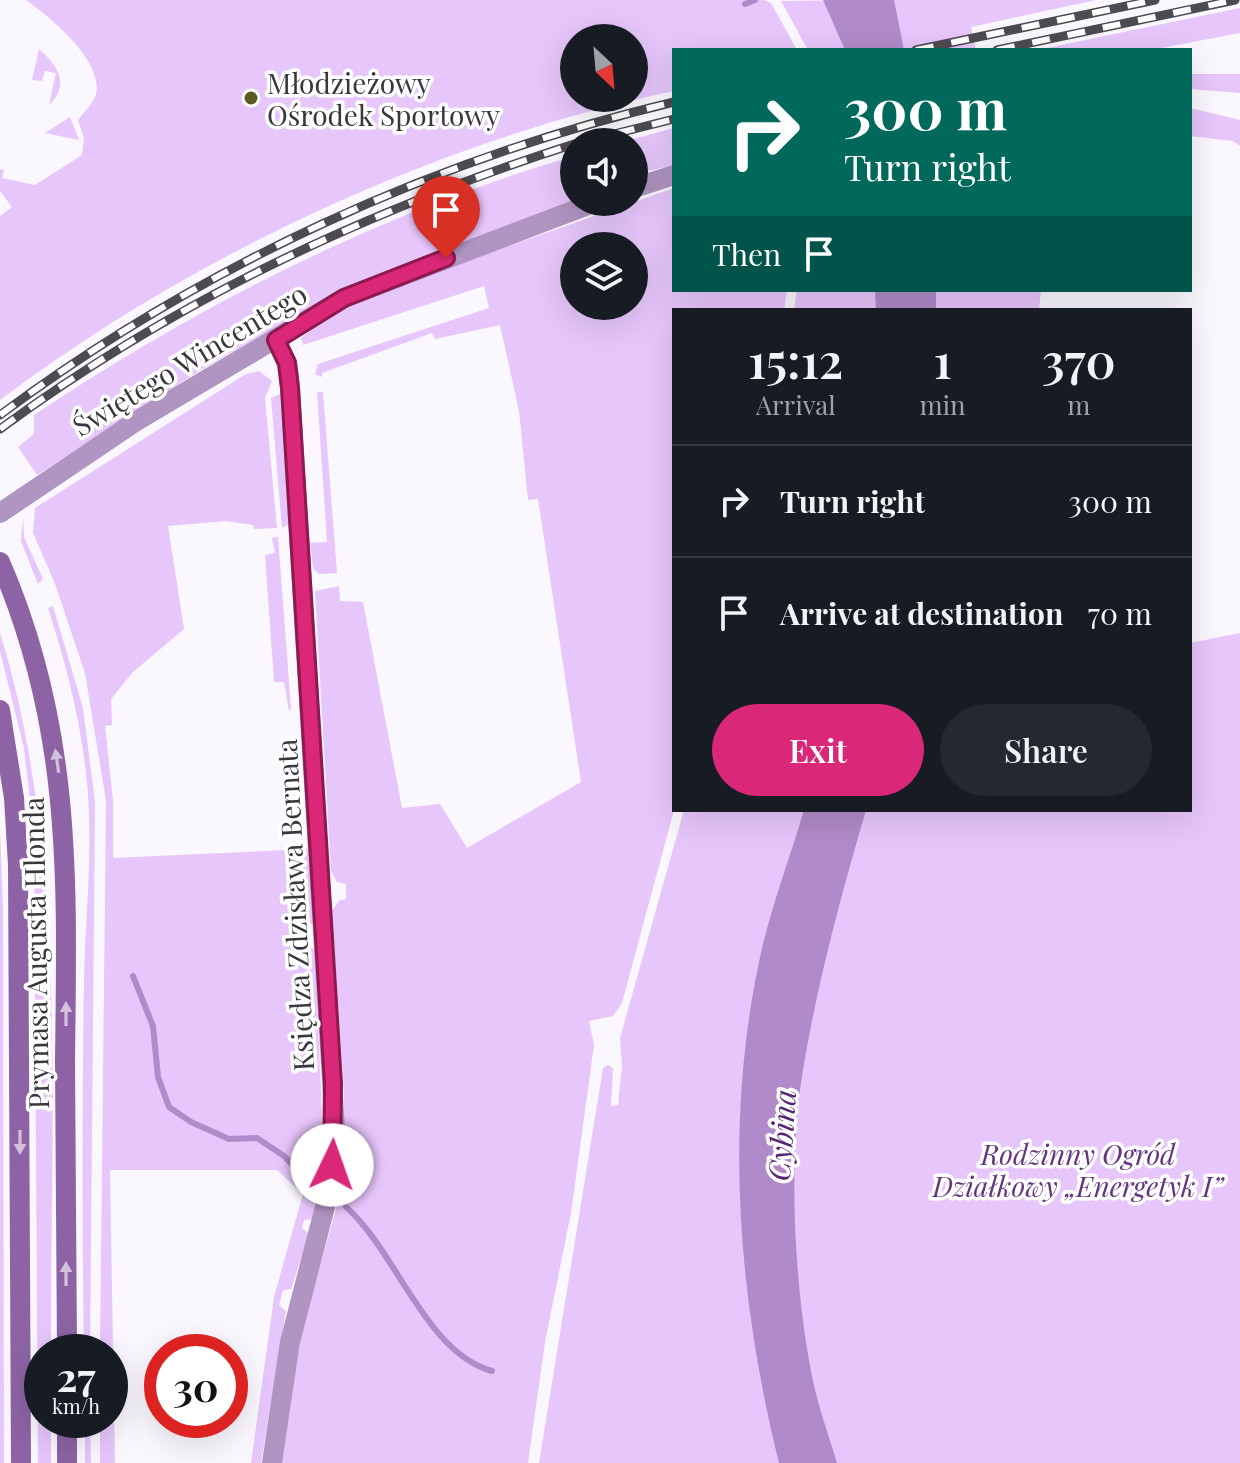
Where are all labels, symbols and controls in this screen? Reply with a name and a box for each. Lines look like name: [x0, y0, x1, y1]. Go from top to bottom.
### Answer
north arrow: [560, 24, 648, 112]
map controls: [560, 24, 648, 320]
place label: Młodzieżowy Ośrodek Sportowy: [267, 64, 500, 133]
text: 300 m: [844, 70, 1007, 145]
icon: right: [712, 80, 816, 184]
marker: Młodzieżowy Ośrodek Sportowy: [242, 89, 260, 107]
button: sound: [560, 128, 648, 216]
text: Turn right: [844, 142, 1011, 190]
pin: [412, 176, 480, 258]
icon: arrive: [424, 188, 468, 232]
button: layers: [560, 232, 648, 320]
icon: arrive: [797, 232, 841, 276]
text: Then: [712, 234, 781, 274]
street label: Świętego Wincentego: [65, 274, 313, 444]
text: 15:12: [748, 327, 843, 391]
text: 1: [933, 327, 952, 391]
text: 370: [1042, 327, 1116, 391]
text: Arrival: [756, 387, 836, 422]
text: min: [919, 387, 966, 422]
text: m: [1067, 387, 1090, 422]
icon: right: [712, 479, 756, 523]
text: Turn right: [780, 481, 925, 521]
text: 300 m: [1068, 481, 1152, 521]
icon: arrive: [712, 591, 756, 635]
text: Arrive at destination: [780, 593, 1063, 633]
text: 70 m: [1088, 593, 1152, 633]
button: Exit: [712, 704, 924, 796]
button: Share: [940, 704, 1152, 796]
street label: Księdza Zdzisława Bernata: [267, 738, 321, 1072]
one-way arrow: [50, 748, 63, 773]
street label: Prymasa Augusta Hlonda: [14, 797, 56, 1109]
one-way arrow: [60, 1001, 72, 1026]
water label: Cybina: [758, 1088, 804, 1182]
position arrow: [290, 1123, 374, 1207]
one-way arrow: [14, 1130, 26, 1155]
park label: Rodzinny Ogród Działkowy „Energetyk I”: [932, 1135, 1225, 1204]
one-way arrow: [60, 1261, 73, 1286]
speed limit sign: 30: [144, 1334, 248, 1438]
text: 27: [56, 1349, 96, 1402]
text: km/h: [52, 1392, 100, 1419]

